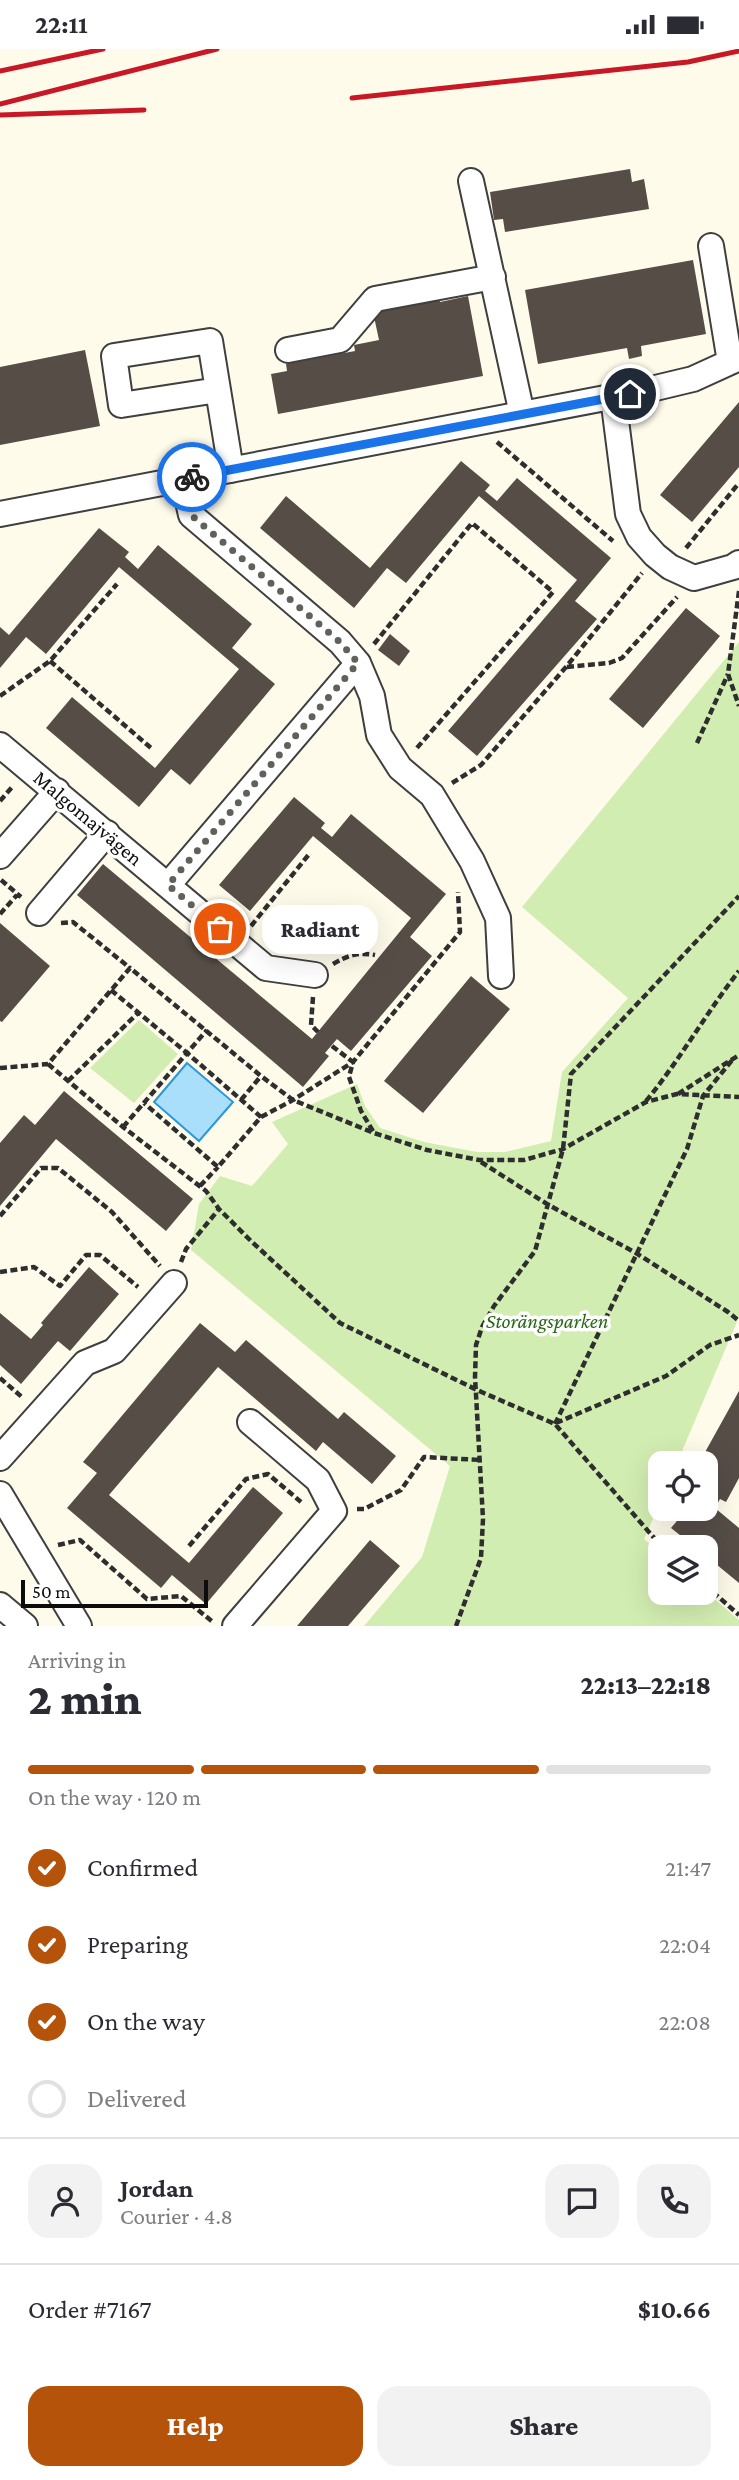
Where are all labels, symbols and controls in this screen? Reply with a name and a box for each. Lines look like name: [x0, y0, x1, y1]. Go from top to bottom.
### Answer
text: 22:11: [35, 10, 88, 39]
pin: [600, 364, 660, 424]
icon: home: [611, 375, 649, 413]
courier: [157, 442, 227, 512]
icon: bike: [173, 458, 211, 496]
street label: Malgomajvägen: [29, 766, 147, 870]
pin: [190, 899, 250, 959]
callout: Radiant: [262, 905, 378, 953]
icon: bag: [201, 910, 239, 948]
text: Radiant: [280, 916, 360, 942]
park label: Storängsparken: [486, 1309, 608, 1333]
map controls: [648, 1451, 718, 1605]
button: locate: [648, 1451, 718, 1521]
button: layers: [648, 1535, 718, 1605]
scale bar: [21, 1577, 208, 1609]
text: 50 m: [32, 1581, 71, 1602]
text: Arriving in: [28, 1647, 126, 1673]
text: 22:13–22:18: [581, 1671, 711, 1700]
text: 2 min: [28, 1673, 142, 1724]
text: On the way · 120 m: [28, 1784, 201, 1810]
icon: check: [28, 1849, 66, 1887]
text: Confirmed: [87, 1853, 198, 1882]
text: 21:47: [665, 1855, 711, 1881]
icon: check: [28, 1926, 66, 1964]
text: Preparing: [87, 1930, 188, 1959]
text: 22:04: [659, 1932, 711, 1958]
icon: check: [28, 2003, 66, 2041]
text: On the way: [87, 2007, 205, 2036]
text: 22:08: [659, 2009, 711, 2035]
text: Delivered: [87, 2084, 186, 2113]
button: person: [28, 2164, 102, 2238]
button: chat: [545, 2164, 619, 2238]
button: phone: [637, 2164, 711, 2238]
text: Jordan: [120, 2174, 194, 2203]
text: Courier · 4.8: [120, 2203, 233, 2229]
text: Order #7167: [28, 2295, 152, 2324]
text: $10.66: [638, 2295, 711, 2324]
button: Help: [28, 2386, 363, 2466]
button: Share: [377, 2386, 711, 2466]

